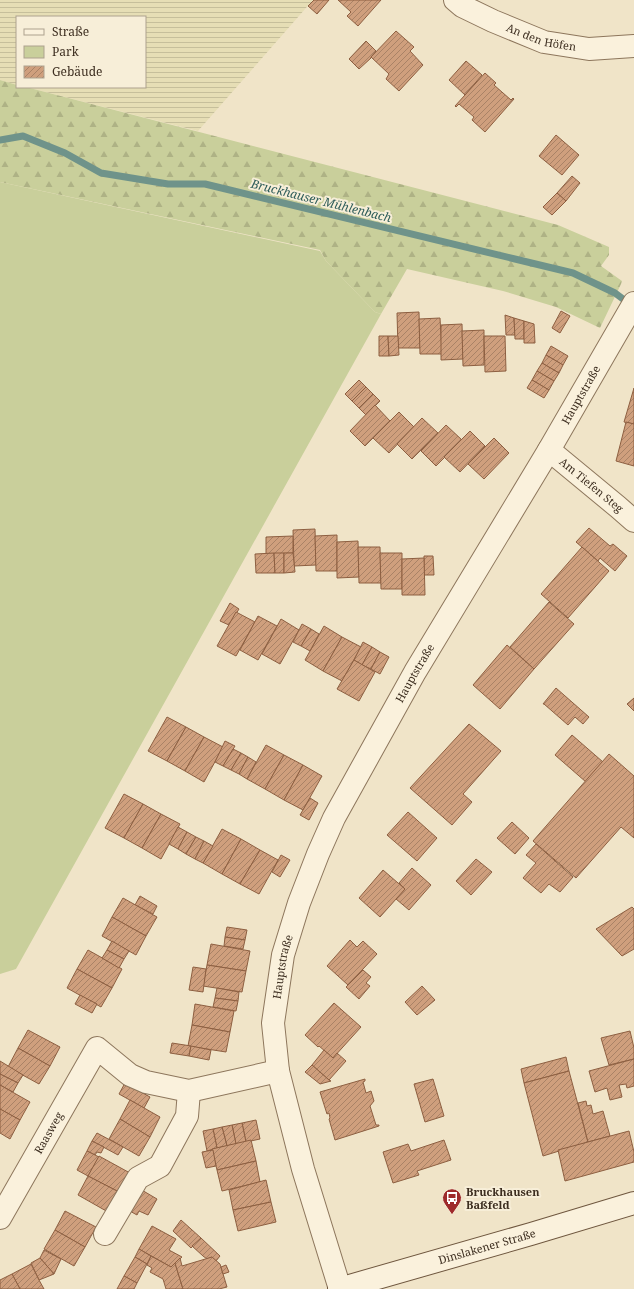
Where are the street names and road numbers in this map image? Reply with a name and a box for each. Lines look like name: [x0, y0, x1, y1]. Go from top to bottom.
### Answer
street label: An den Höfen: [504, 19, 577, 54]
street label: Hauptstraße: [558, 362, 603, 427]
street label: Am Tiefen Steg: [557, 454, 627, 516]
street label: Hauptstraße: [392, 641, 437, 705]
street label: Hauptstraße: [269, 932, 296, 1000]
street label: Raasweg: [30, 1109, 66, 1156]
street label: Dinslakener Straße: [437, 1225, 537, 1267]

